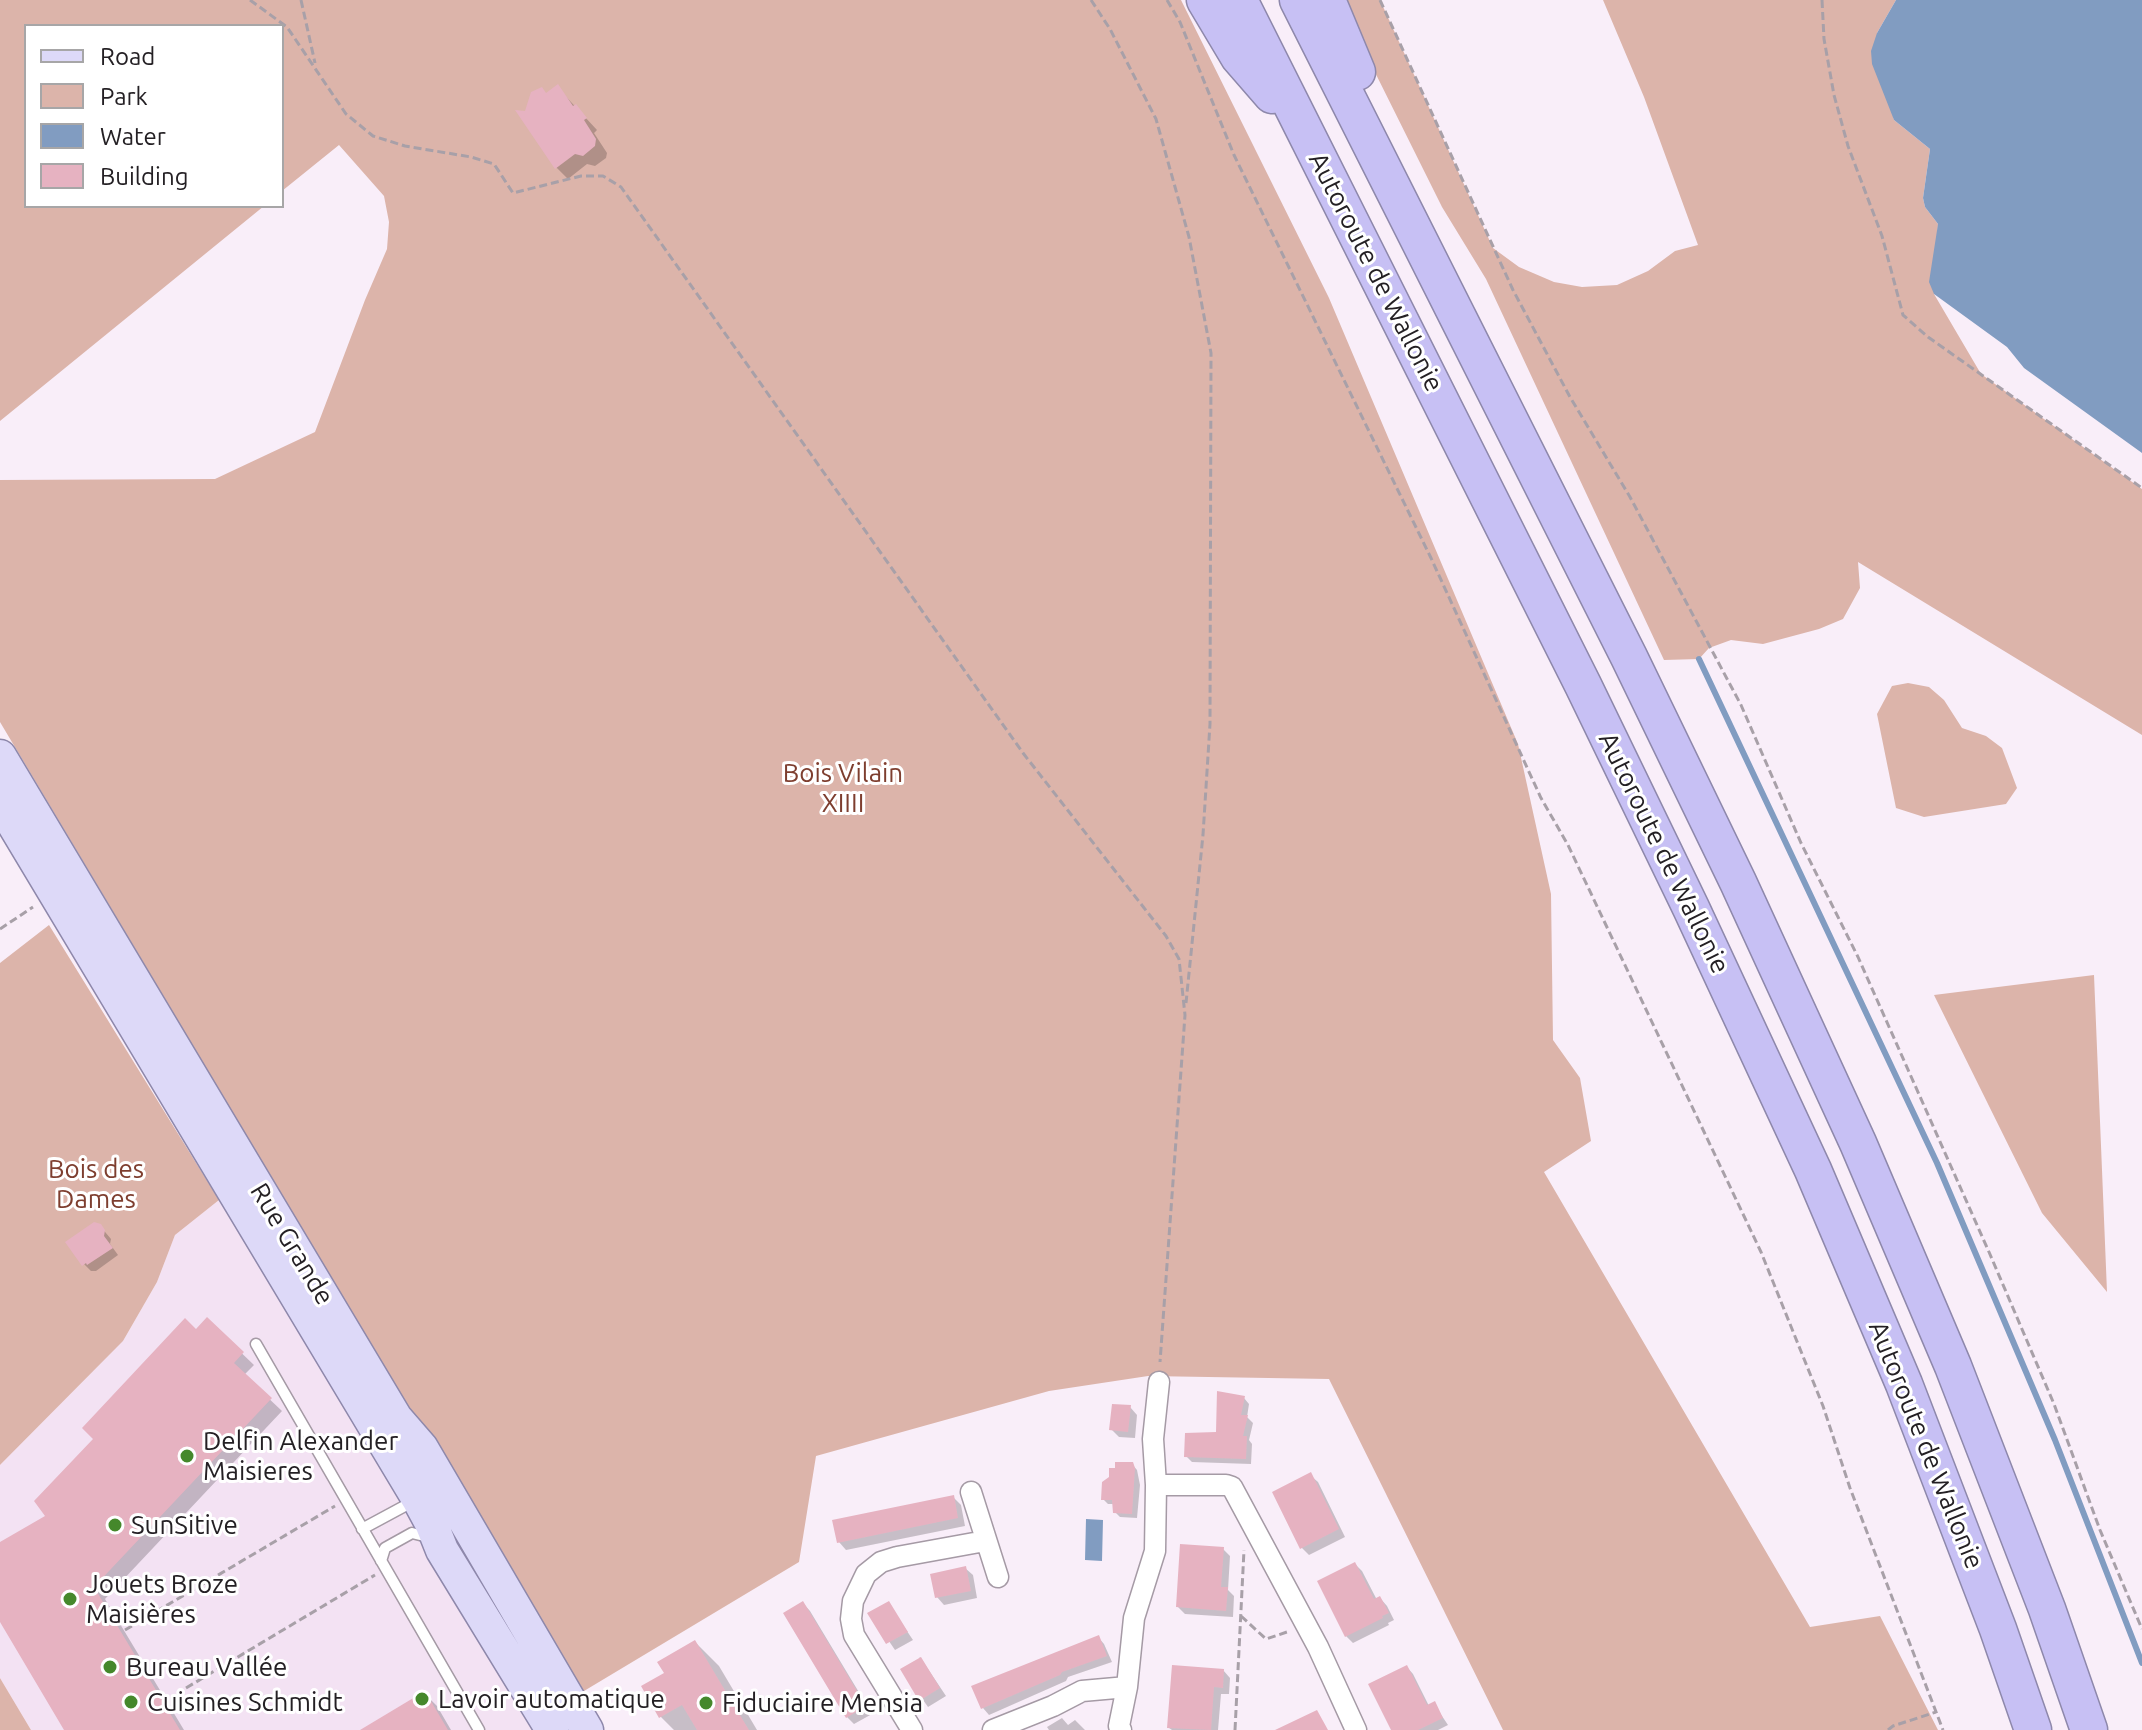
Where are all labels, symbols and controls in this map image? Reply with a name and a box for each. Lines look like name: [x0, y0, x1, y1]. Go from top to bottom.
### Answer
legend: [24, 24, 284, 208]
text: Road: [100, 43, 155, 70]
text: Park: [100, 83, 148, 110]
text: Water: [100, 123, 166, 150]
street label: Autoroute de Wallonie: [1302, 147, 1450, 397]
text: Building: [100, 163, 188, 190]
street label: Autoroute de Wallonie: [1592, 727, 1736, 979]
park label: Bois Vilain XIIII: [783, 757, 903, 818]
park label: Bois des Dames: [48, 1153, 144, 1214]
street label: Rue Grande: [244, 1178, 340, 1310]
street label: Autoroute de Wallonie: [1862, 1317, 1990, 1573]
place label: Delfin Alexander Maisieres: [203, 1425, 398, 1486]
marker: Delfin Alexander Maisieres: [178, 1447, 196, 1465]
place label: SunSitive: [131, 1509, 238, 1541]
marker: SunSitive: [106, 1516, 124, 1534]
place label: Jouets Broze Maisières: [86, 1568, 238, 1630]
marker: Jouets Broze Maisières: [61, 1590, 79, 1608]
place label: Bureau Vallée: [126, 1651, 287, 1683]
marker: Bureau Vallée: [101, 1658, 119, 1676]
place label: Lavoir automatique: [438, 1683, 665, 1715]
place label: Cuisines Schmidt: [147, 1686, 343, 1718]
place label: Fiduciaire Mensia: [722, 1687, 923, 1719]
marker: Lavoir automatique: [413, 1690, 431, 1708]
marker: Cuisines Schmidt: [122, 1693, 140, 1711]
marker: Fiduciaire Mensia: [697, 1694, 715, 1712]

